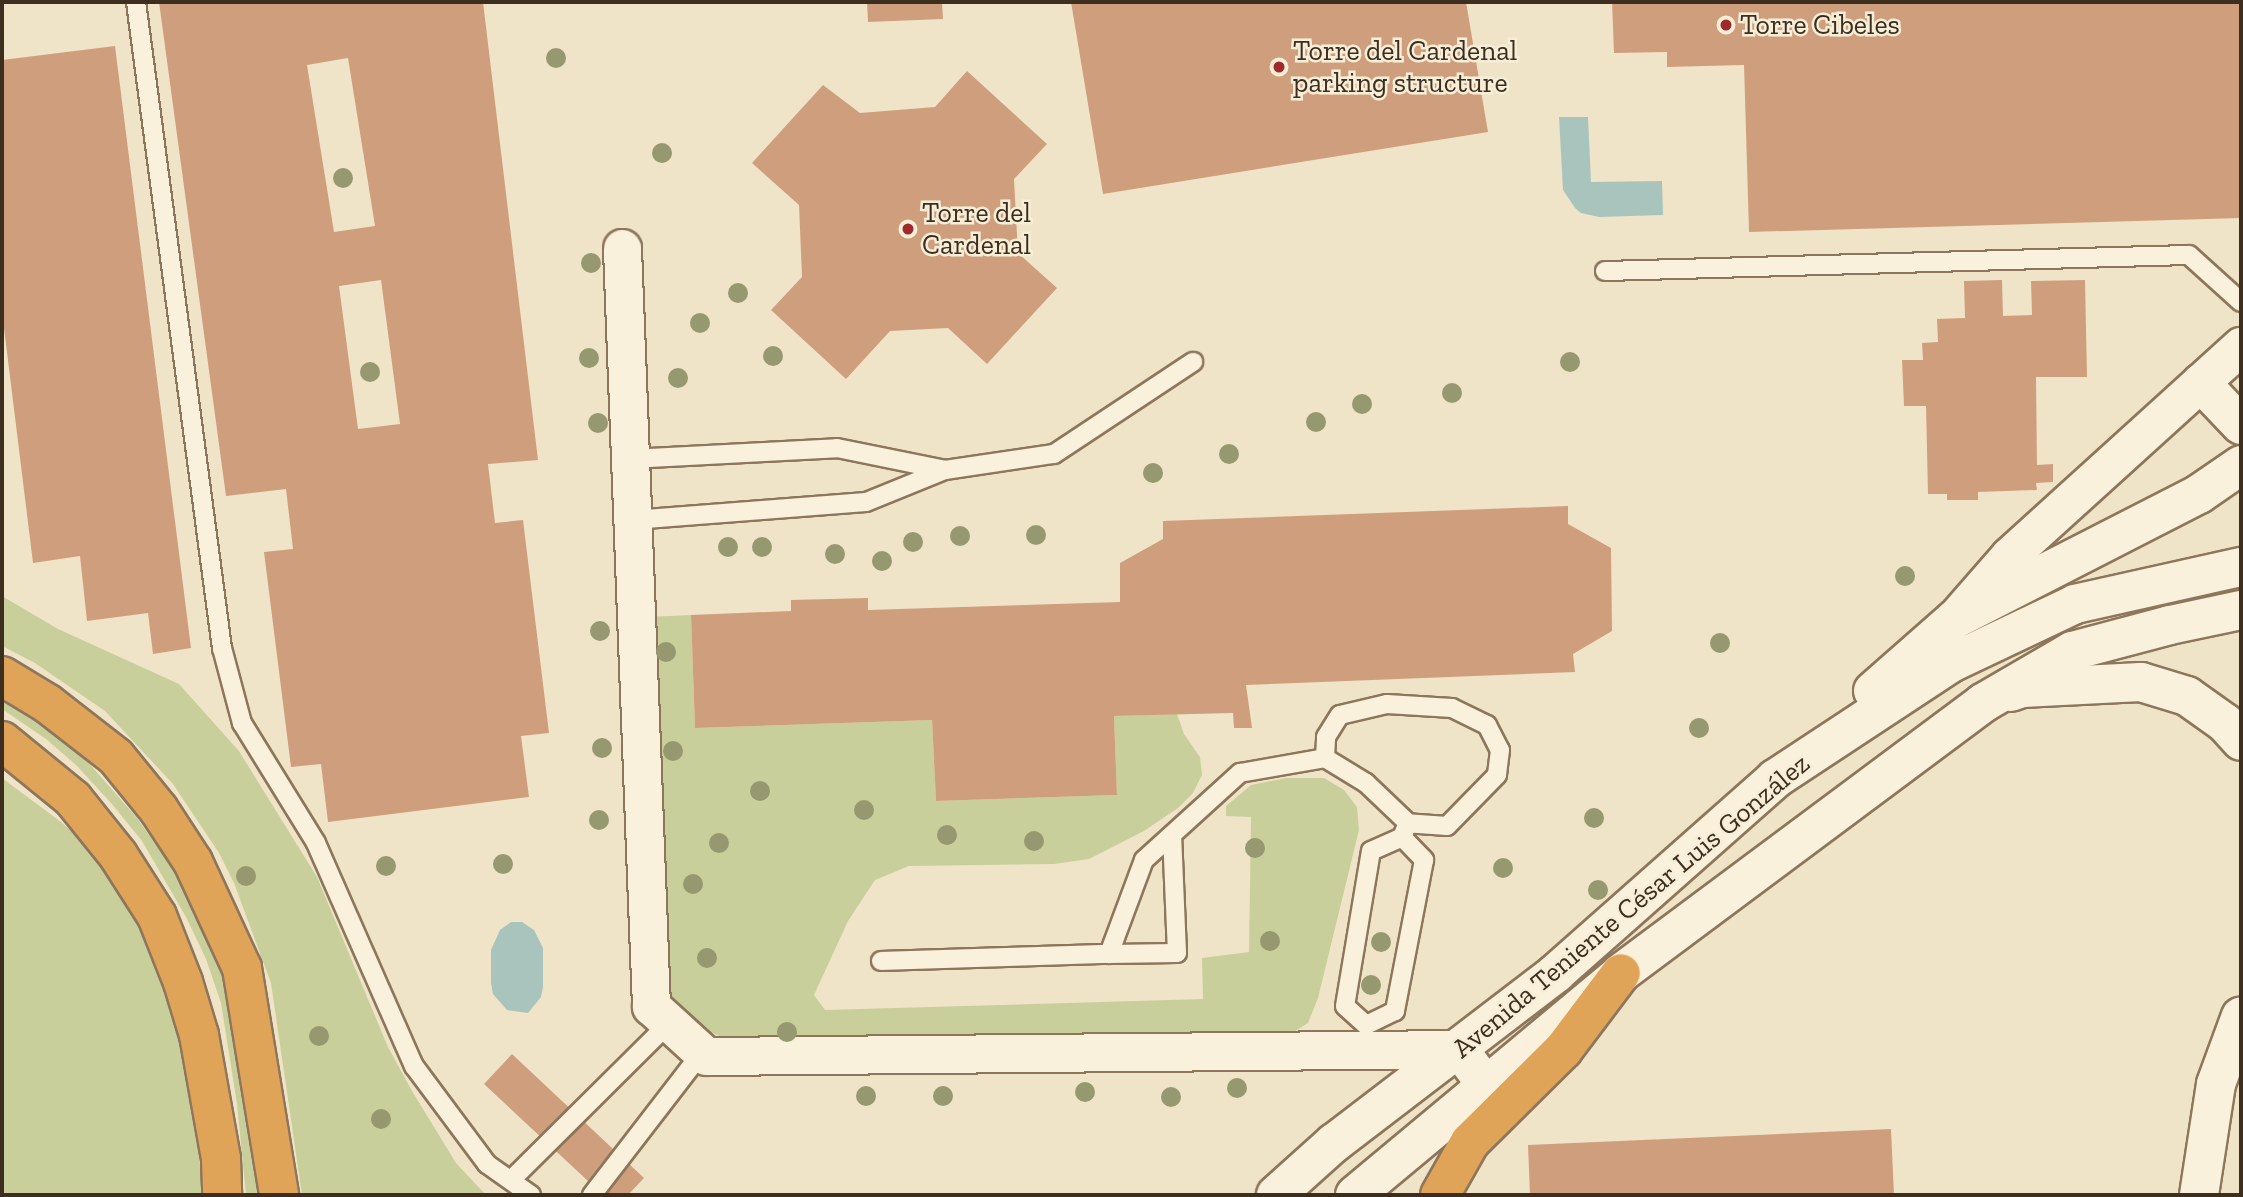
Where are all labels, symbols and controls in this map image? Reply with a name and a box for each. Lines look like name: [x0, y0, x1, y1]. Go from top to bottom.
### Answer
place label: Torre Cibeles: [1740, 8, 1900, 42]
marker: Torre Cibeles: [1718, 17, 1734, 33]
place label: Torre del Cardenal parking structure: [1293, 34, 1517, 100]
marker: Torre del Cardenal parking structure: [1271, 59, 1287, 75]
place label: Torre del Cardenal: [922, 196, 1031, 262]
marker: Torre del Cardenal: [900, 221, 916, 237]
street label: Avenida Teniente César Luis González: [1445, 746, 1817, 1066]

